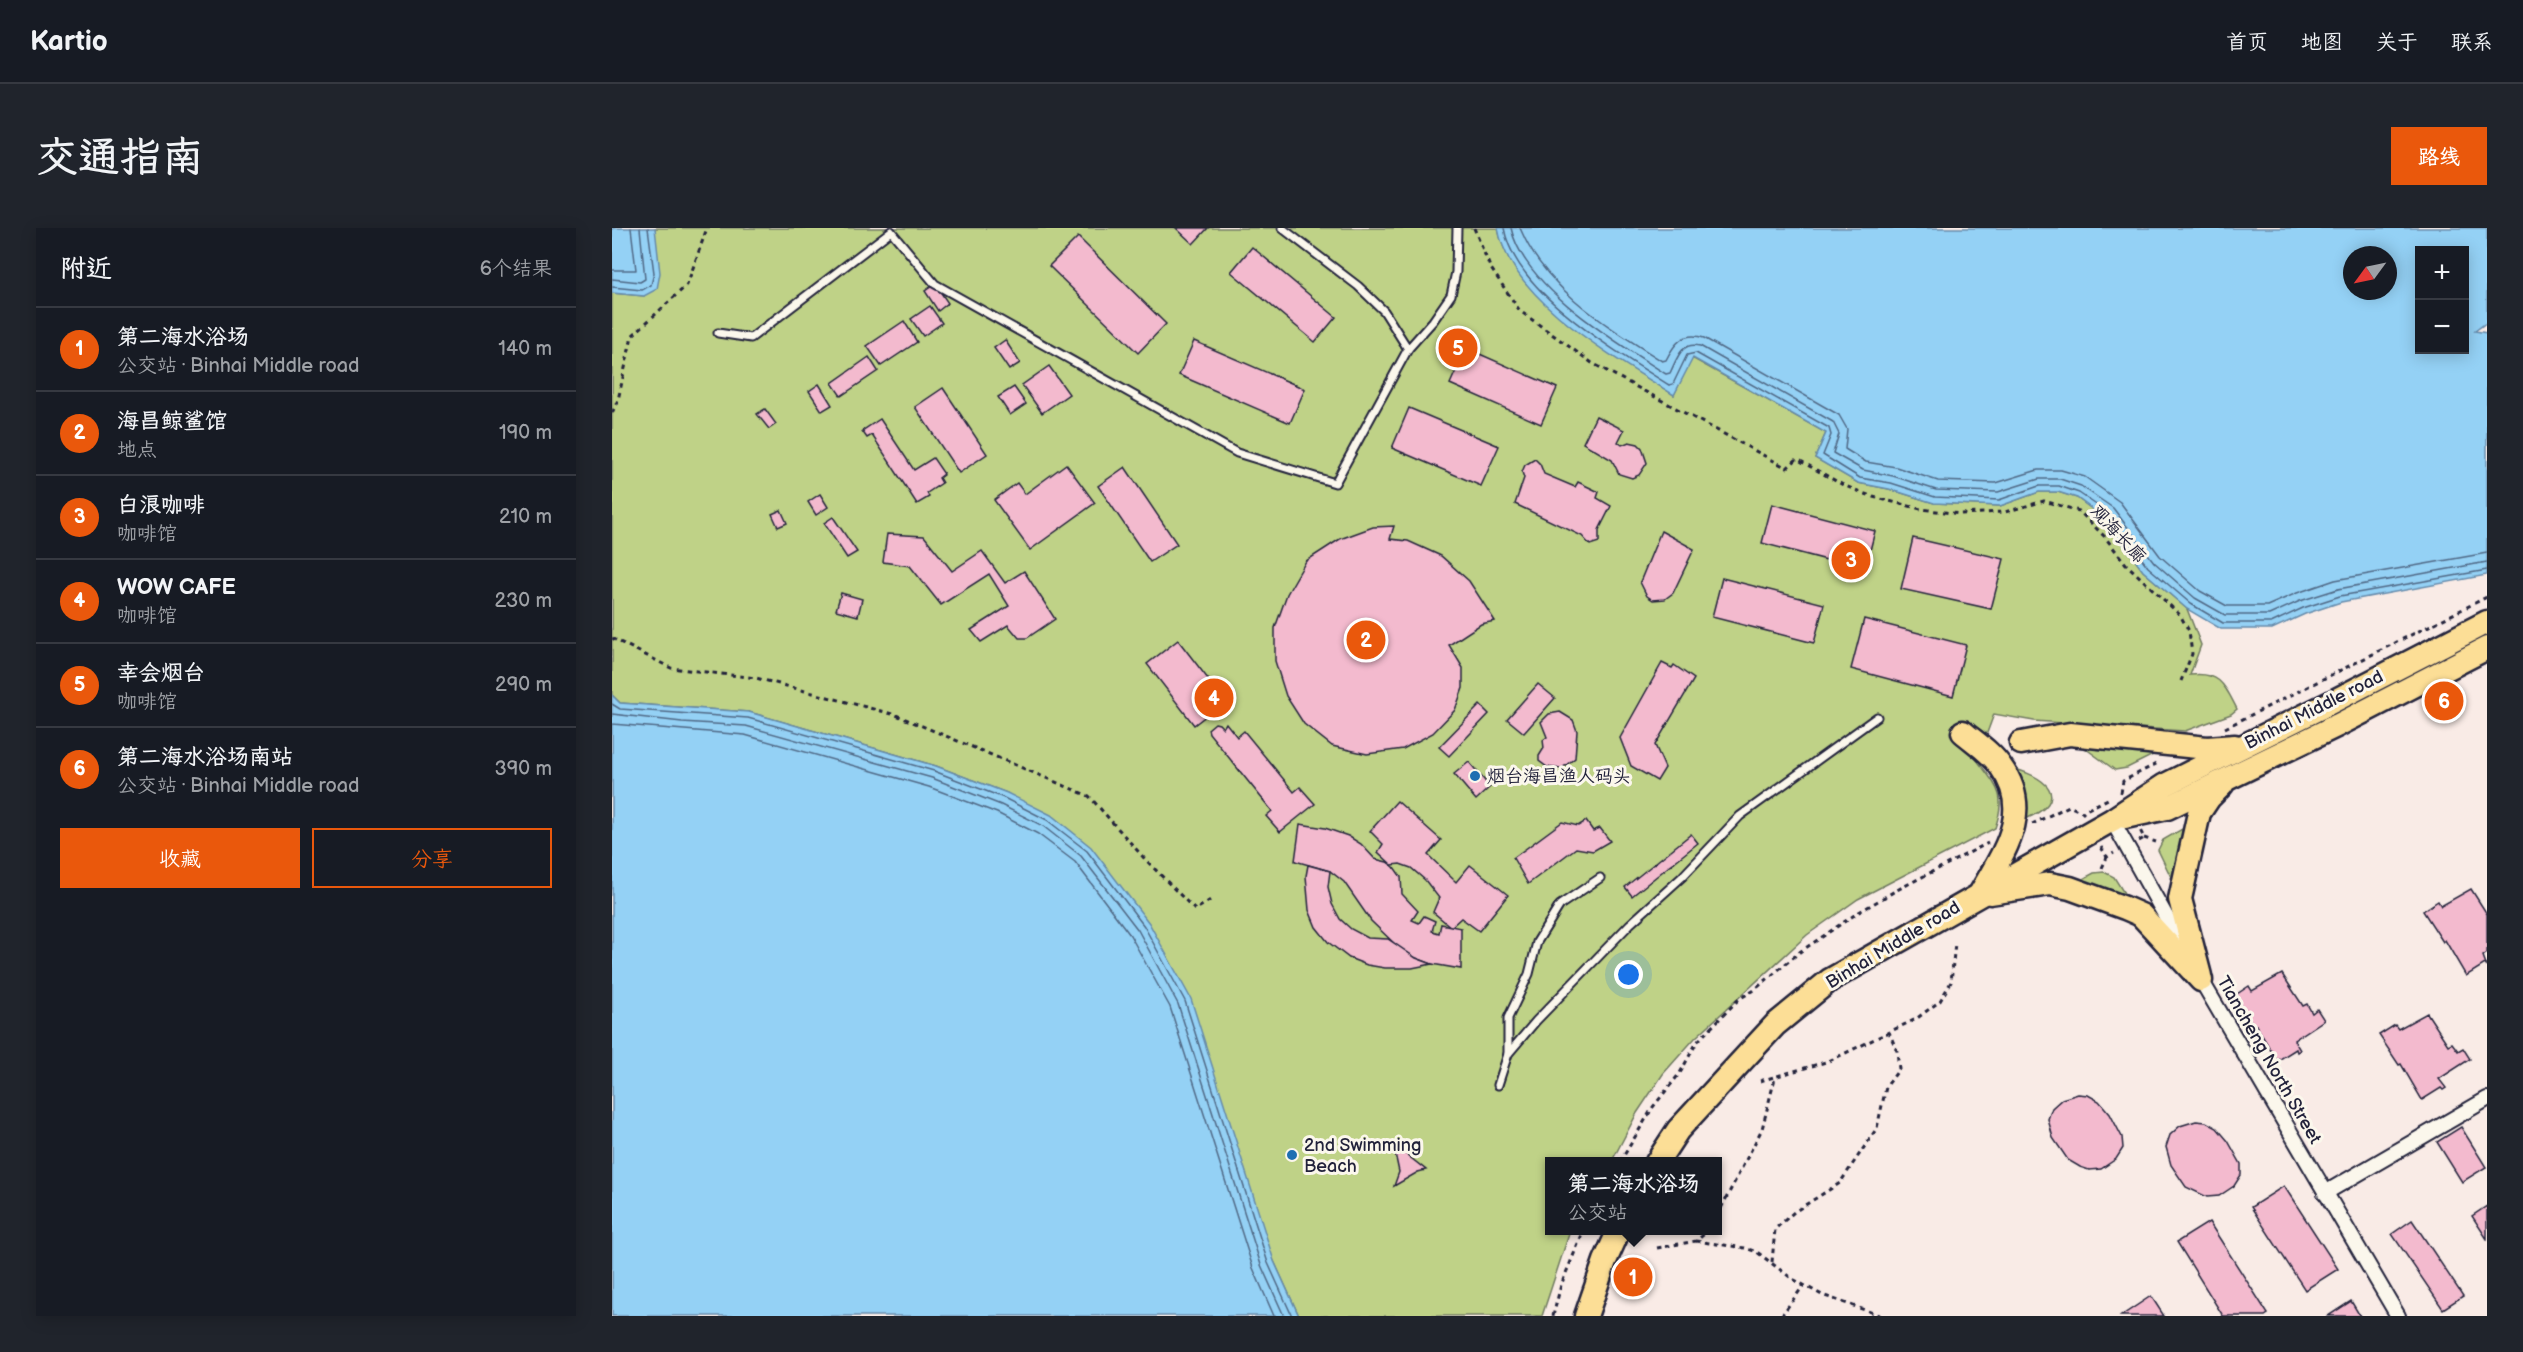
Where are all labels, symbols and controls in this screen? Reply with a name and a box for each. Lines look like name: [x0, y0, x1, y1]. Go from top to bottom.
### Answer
text: Kartio: [30, 25, 108, 58]
text: 首页: [2226, 30, 2268, 55]
text: 地图: [2301, 30, 2343, 55]
text: 关于: [2376, 30, 2418, 55]
text: 联系: [2451, 30, 2493, 55]
button: 路线: [2391, 127, 2487, 185]
text: 交通指南: [36, 133, 204, 184]
north arrow: [2343, 246, 2397, 300]
map controls: [2415, 246, 2469, 354]
button: +: [2415, 246, 2469, 300]
text: 附近: [60, 254, 112, 285]
text: 6个结果: [480, 257, 552, 281]
button: −: [2415, 300, 2469, 354]
text: 第二海水浴场: [117, 324, 249, 351]
pin: 5: [1438, 326, 1478, 370]
text: 1: [75, 337, 84, 361]
text: 140 m: [498, 337, 552, 361]
text: 公交站 · Binhai Middle road: [117, 354, 360, 378]
text: 海昌鲸鲨馆: [117, 408, 227, 435]
text: 2: [74, 421, 85, 445]
text: 190 m: [499, 421, 552, 445]
text: 地点: [117, 438, 157, 462]
text: 白浪咖啡: [117, 492, 205, 519]
street label: 观海长廊: [2086, 501, 2150, 567]
text: 3: [74, 505, 85, 529]
text: 210 m: [499, 505, 552, 529]
text: 咖啡馆: [117, 522, 177, 546]
pin: 3: [1832, 538, 1870, 582]
text: WOW CAFE: [117, 574, 236, 601]
text: 4: [74, 589, 85, 613]
text: 230 m: [495, 589, 552, 613]
text: 咖啡馆: [117, 604, 177, 628]
pin: 2: [1346, 618, 1386, 662]
text: 幸会烟台: [117, 660, 205, 687]
street label: Binhai Middle road: [2241, 666, 2387, 754]
text: 5: [74, 673, 85, 697]
text: 290 m: [495, 673, 552, 697]
pin: 4: [1194, 676, 1234, 720]
pin: 6: [2424, 678, 2464, 724]
text: 咖啡馆: [117, 690, 177, 714]
text: 第二海水浴场南站: [117, 744, 293, 771]
text: 6: [73, 757, 86, 781]
text: 390 m: [494, 757, 552, 781]
place label: 烟台海昌渔人码头: [1487, 766, 1631, 787]
marker: 烟台海昌渔人码头: [1468, 769, 1482, 783]
text: 公交站 · Binhai Middle road: [117, 774, 360, 798]
button: 收藏: [60, 828, 300, 888]
button: 分享: [312, 828, 552, 888]
street label: Binhai Middle road: [1822, 897, 1964, 993]
your location: [1614, 960, 1643, 989]
street label: Tiancheng North Street: [2212, 972, 2326, 1148]
place label: 2nd Swimming Beach: [1304, 1135, 1421, 1177]
marker: 2nd Swimming Beach: [1285, 1148, 1299, 1162]
popup: [1545, 1157, 1722, 1235]
text: 第二海水浴场: [1567, 1171, 1700, 1198]
text: 公交站: [1567, 1201, 1627, 1225]
pin: 1: [1614, 1254, 1652, 1300]

